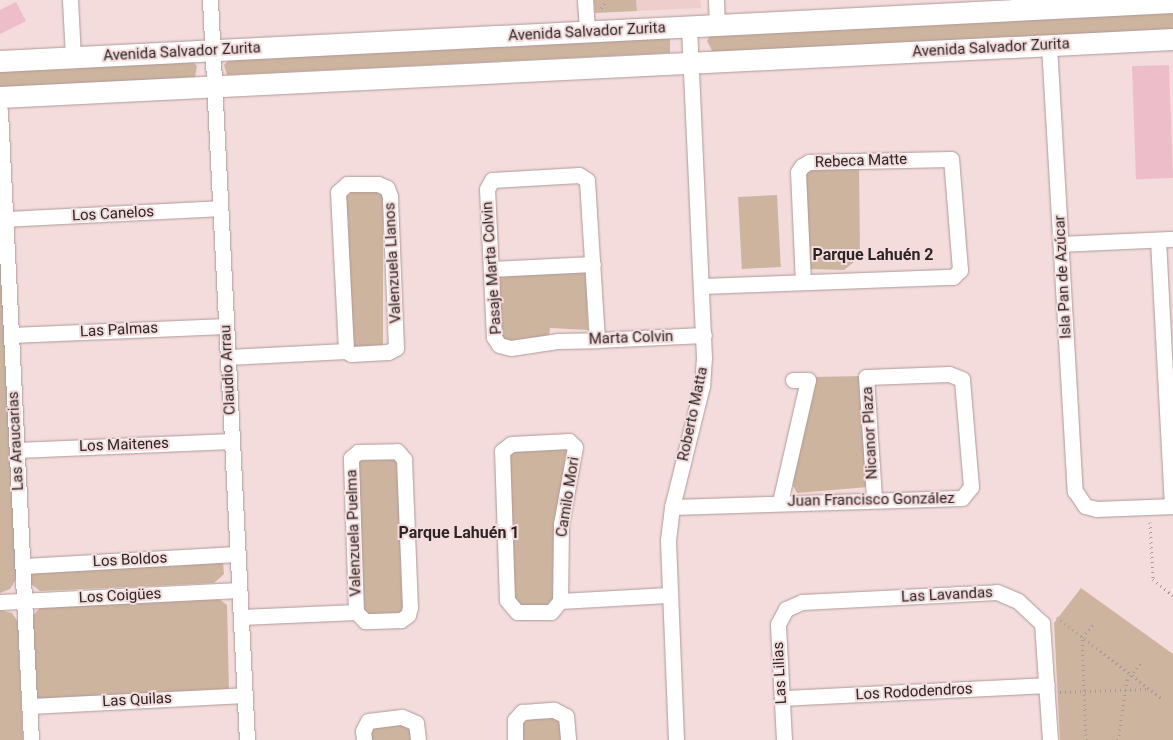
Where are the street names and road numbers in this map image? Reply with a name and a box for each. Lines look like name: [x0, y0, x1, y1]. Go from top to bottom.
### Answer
street label: Avenida Salvador Zurita: [508, 19, 666, 45]
street label: Avenida Salvador Zurita: [912, 35, 1070, 61]
street label: Avenida Salvador Zurita: [103, 39, 261, 65]
street label: Rebeca Matte: [815, 150, 907, 172]
street label: Pasaje Marta Colvin: [478, 201, 506, 335]
street label: Valenzuela Llanos: [381, 202, 405, 324]
street label: Los Canelos: [71, 203, 155, 225]
street label: Isla Pan de Azúcar: [1051, 215, 1075, 339]
street label: Las Palmas: [80, 319, 158, 341]
street label: Claudio Arrau: [217, 324, 239, 416]
street label: Marta Colvin: [588, 328, 674, 348]
street label: Roberto Matta: [674, 365, 712, 463]
street label: Nicanor Plaza: [859, 386, 881, 480]
street label: Las Araucarias: [4, 391, 28, 491]
street label: Los Maitenes: [79, 434, 169, 456]
street label: Camilo Mori: [553, 456, 583, 538]
street label: Valenzuela Puelma: [343, 469, 365, 597]
street label: Juan Francisco González: [787, 490, 955, 510]
street label: Los Boldos: [92, 549, 168, 571]
street label: Las Lavandas: [901, 584, 993, 606]
street label: Los Coigües: [78, 585, 162, 607]
street label: Las Lilias: [769, 641, 791, 705]
street label: Los Rododendros: [855, 680, 973, 704]
street label: Las Quilas: [102, 689, 172, 711]

